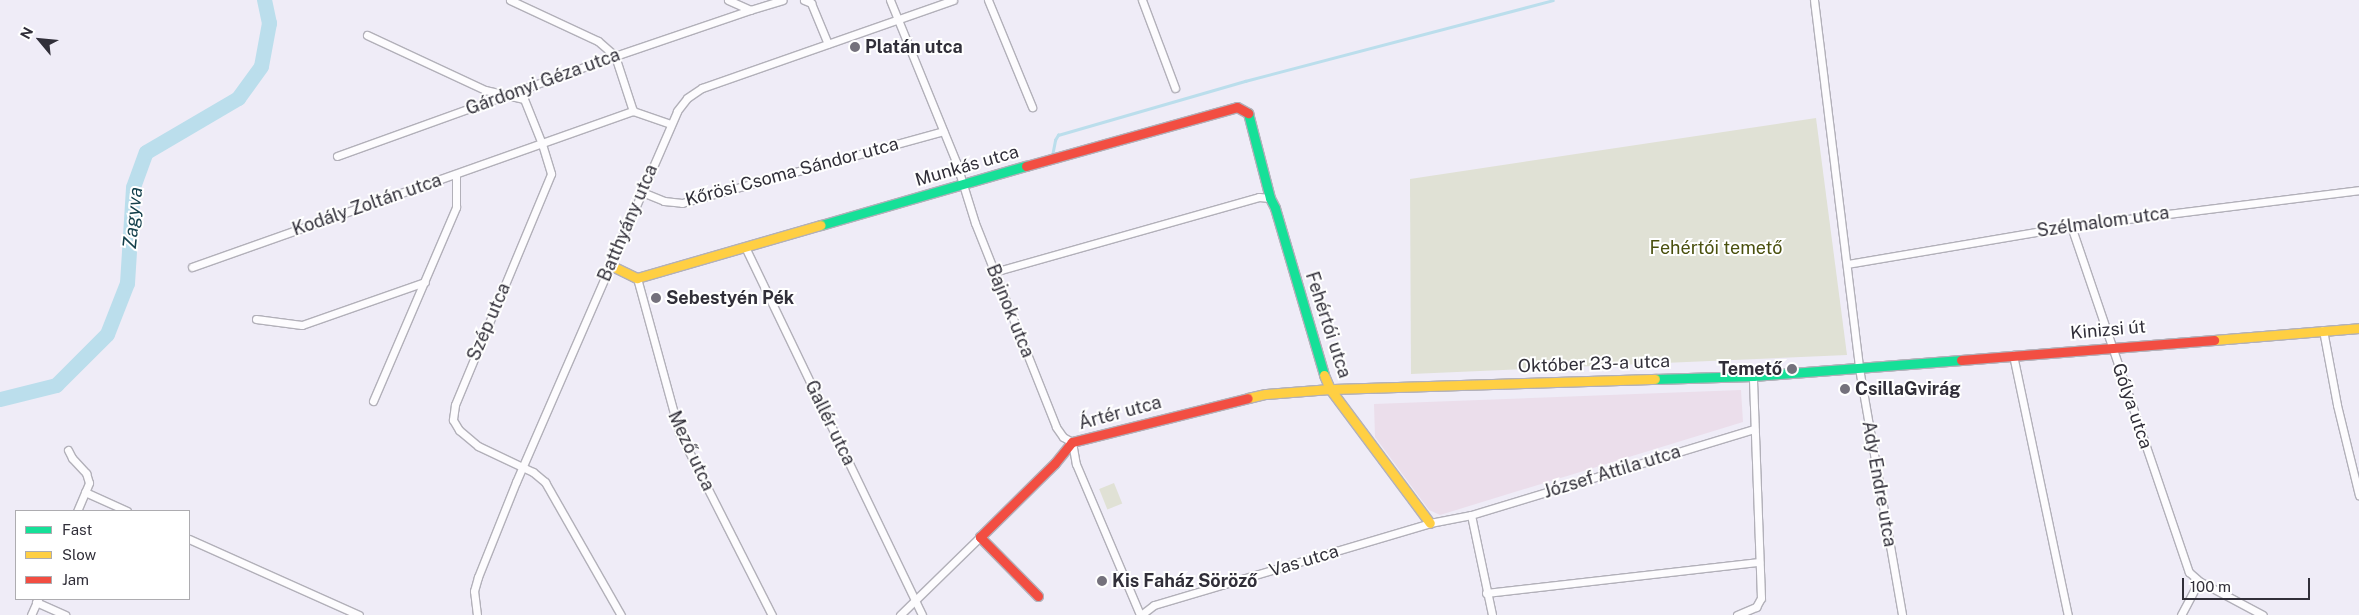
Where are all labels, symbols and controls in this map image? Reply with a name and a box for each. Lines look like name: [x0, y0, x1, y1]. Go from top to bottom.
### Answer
north arrow: [15, 15, 65, 65]
text: N: [17, 24, 36, 42]
place label: Platán utca: [865, 36, 963, 58]
marker: Platán utca: [849, 41, 861, 53]
street label: Gárdonyi Géza utca: [463, 44, 623, 120]
street label: Kőrösi Csoma Sándor utca: [683, 133, 901, 211]
street label: Munkás utca: [913, 141, 1021, 191]
street label: Batthyány utca: [594, 161, 662, 285]
street label: Kodály Zoltán utca: [290, 169, 444, 241]
water label: Zagyva: [118, 186, 148, 250]
street label: Szélmalom utca: [2035, 202, 2171, 242]
park label: Fehértói temető: [1650, 237, 1782, 259]
street label: Bajnok utca: [981, 261, 1039, 361]
street label: Fehértói utca: [1301, 269, 1355, 381]
street label: Szép utca: [463, 280, 515, 364]
place label: Sebestyén Pék: [666, 287, 794, 309]
marker: Sebestyén Pék: [650, 292, 662, 304]
street label: Kinizsi út: [2069, 316, 2147, 344]
street label: Október 23-a utca: [1518, 351, 1670, 377]
place label: Temető: [1718, 358, 1782, 380]
street label: Gólya utca: [2107, 360, 2157, 452]
marker: Temető: [1786, 363, 1798, 375]
street label: Gallér utca: [800, 377, 860, 469]
place label: CsillaGvirág: [1855, 378, 1961, 400]
marker: CsillaGvirág: [1839, 383, 1851, 395]
street label: Ártér utca: [1076, 392, 1164, 434]
street label: Mező utca: [663, 408, 719, 494]
street label: Ady Endre utca: [1857, 419, 1901, 549]
street label: József Attila utca: [1541, 441, 1683, 503]
legend: [15, 510, 190, 600]
text: Fast: [62, 521, 92, 538]
street label: Vas utca: [1267, 540, 1341, 582]
text: Slow: [62, 546, 96, 563]
scale bar: [2184, 568, 2312, 600]
place label: Kis Faház Söröző: [1112, 570, 1257, 592]
text: Jam: [62, 571, 89, 588]
marker: Kis Faház Söröző: [1096, 575, 1108, 587]
text: 100 m: [2190, 578, 2231, 595]

